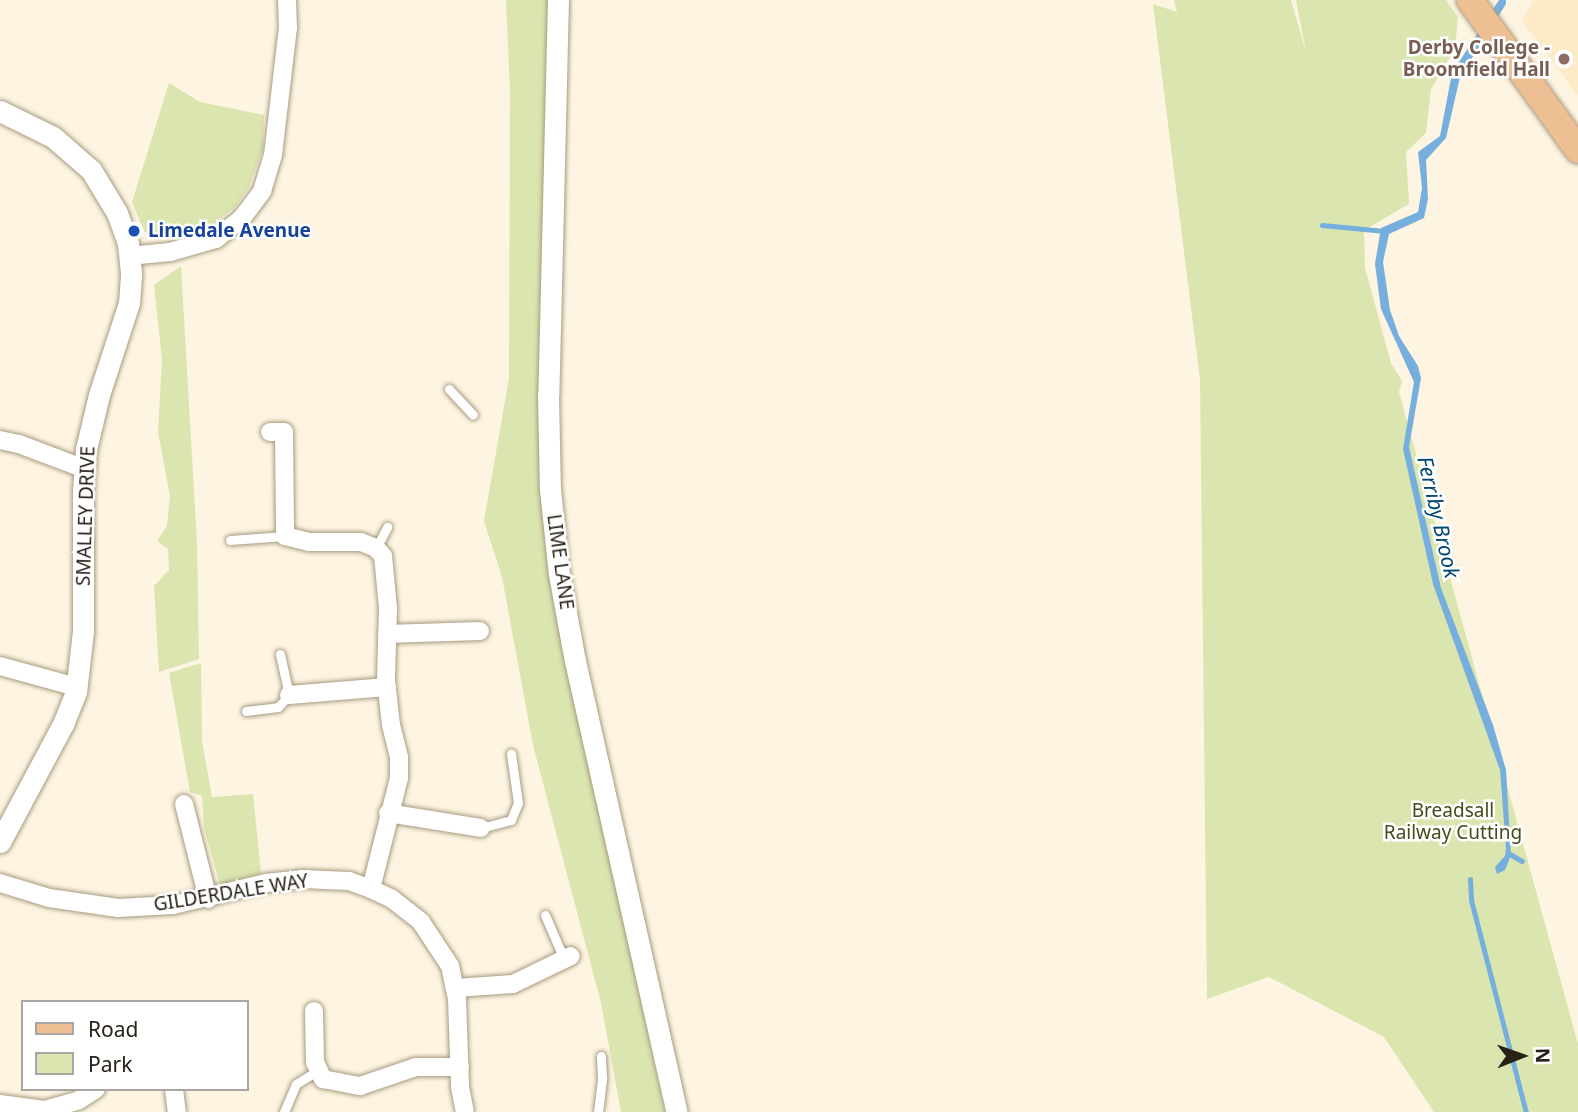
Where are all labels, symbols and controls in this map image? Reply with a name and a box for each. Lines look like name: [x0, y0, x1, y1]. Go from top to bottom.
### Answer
place label: Derby College - Broomfield Hall: [1403, 37, 1550, 81]
marker: Derby College - Broomfield Hall: [1556, 51, 1572, 67]
place label: Limedale Avenue: [148, 220, 311, 242]
marker: Limedale Avenue: [126, 223, 142, 239]
street label: SMALLEY DRIVE: [72, 446, 100, 586]
water label: Ferriby Brook: [1413, 454, 1465, 580]
street label: LIME LANE: [542, 513, 578, 611]
park label: Breadsall Railway Cutting: [1384, 800, 1522, 844]
street label: GILDERDALE WAY: [152, 870, 310, 916]
legend: [21, 1000, 248, 1091]
text: Road: [88, 1015, 138, 1043]
north arrow: [1487, 1021, 1557, 1091]
text: N: [1530, 1048, 1556, 1064]
text: Park: [88, 1050, 132, 1078]

